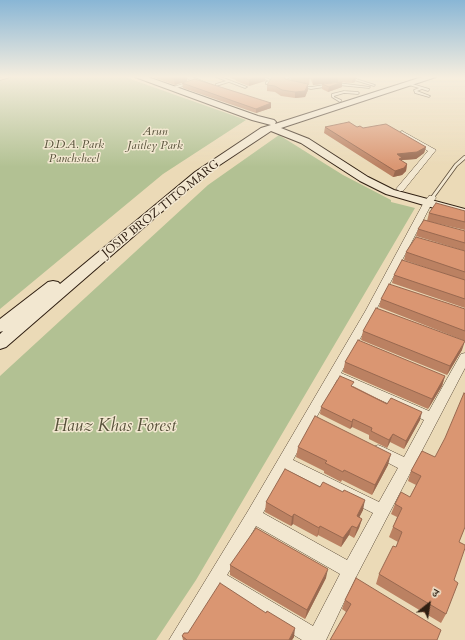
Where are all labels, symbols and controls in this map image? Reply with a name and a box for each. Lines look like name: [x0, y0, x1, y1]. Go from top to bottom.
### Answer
park label: Arun Jaitley Park: [127, 125, 183, 153]
park label: D.D.A. Park Panchsheel: [44, 138, 104, 166]
street label: JOSIP BROZ TITO MARG: [100, 157, 222, 261]
park label: Hauz Khas Forest: [54, 417, 176, 437]
north arrow: [409, 584, 449, 624]
text: उ: [429, 585, 441, 601]

